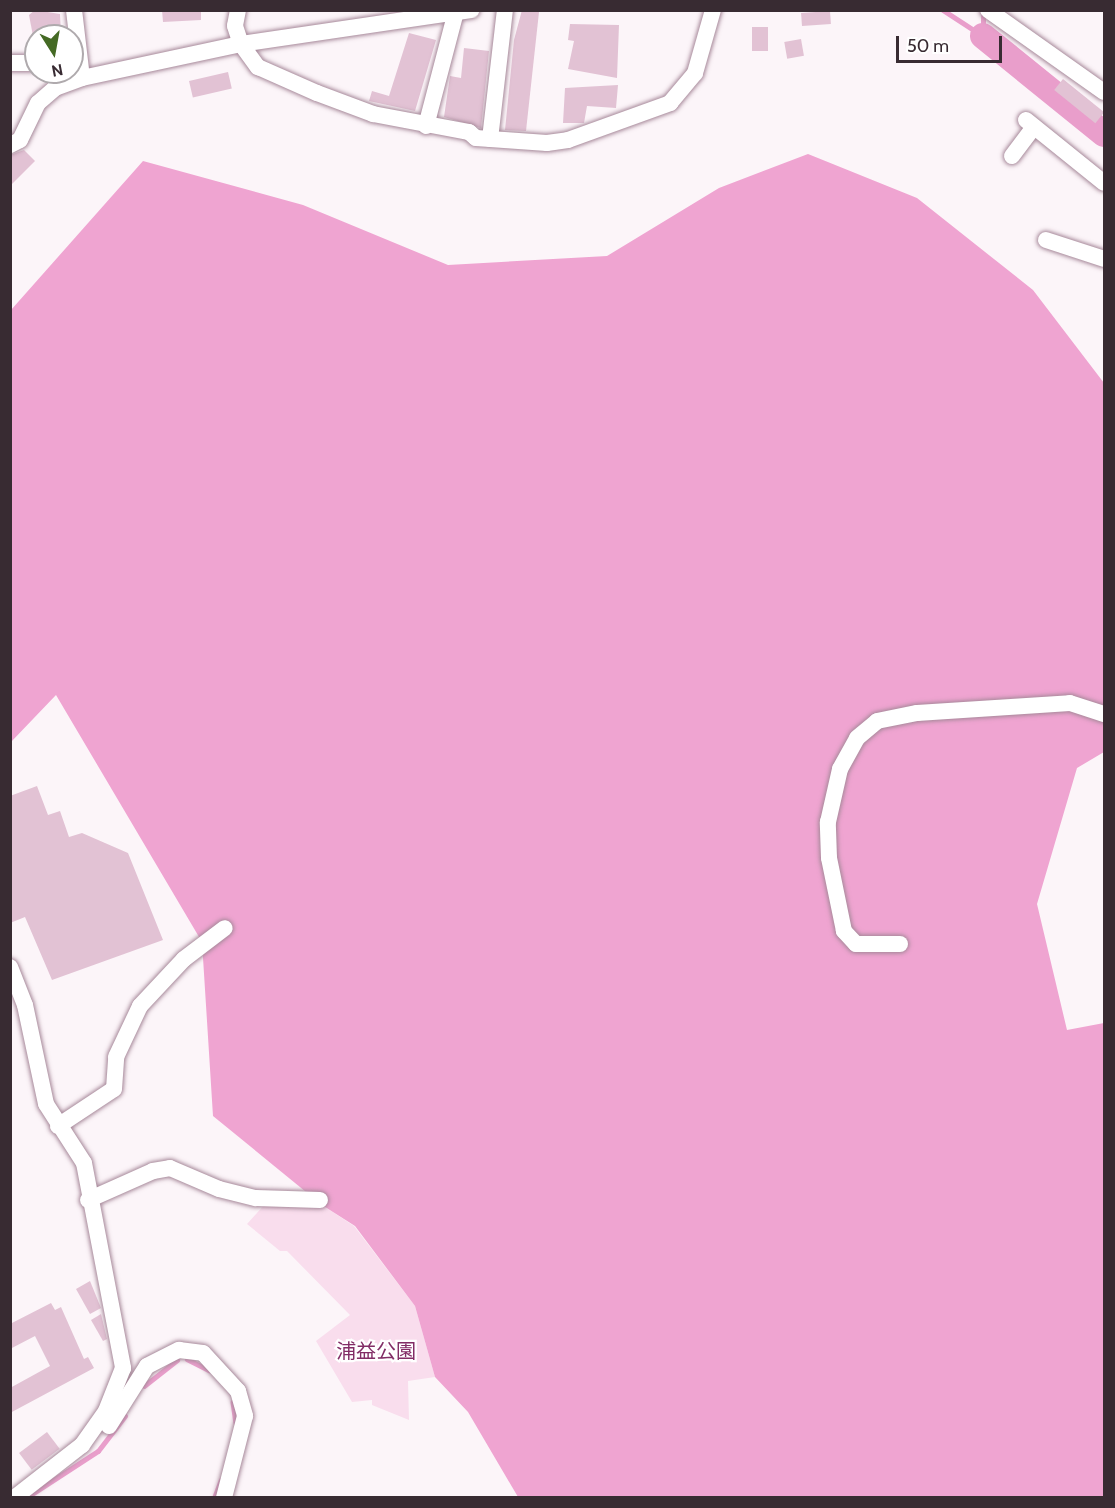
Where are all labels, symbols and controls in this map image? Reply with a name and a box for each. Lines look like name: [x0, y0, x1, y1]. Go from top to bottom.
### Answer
north arrow: [24, 24, 84, 84]
scale bar: [899, 24, 1006, 62]
text: 50 m: [907, 35, 949, 57]
text: N: [50, 60, 65, 81]
park label: 浦益公園: [336, 1339, 416, 1363]

